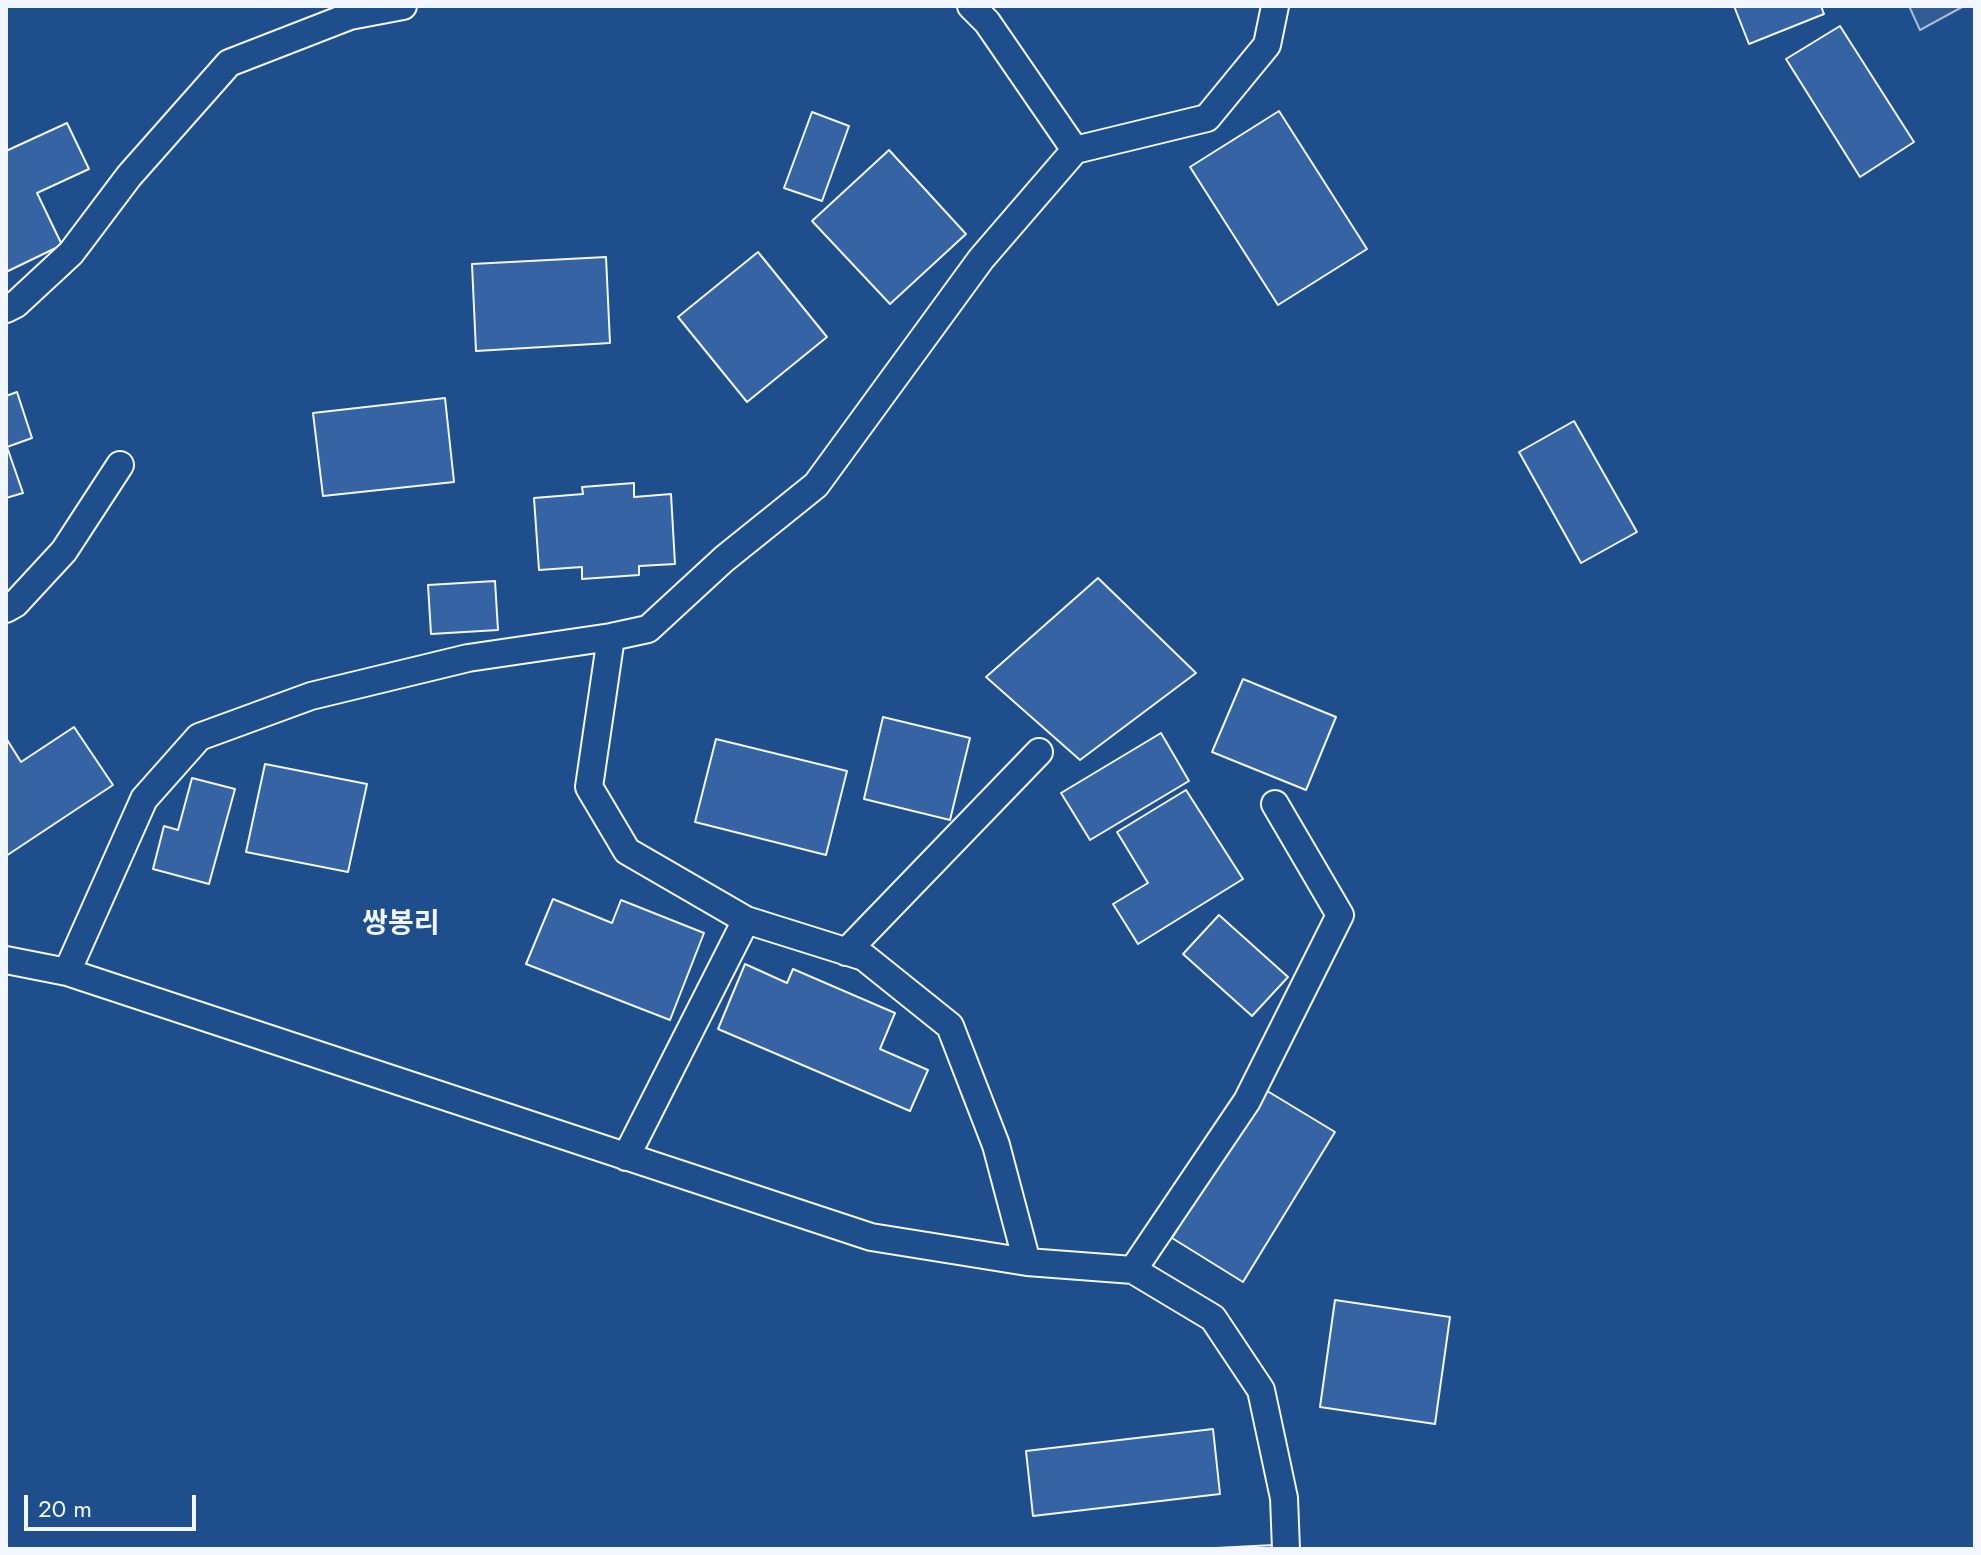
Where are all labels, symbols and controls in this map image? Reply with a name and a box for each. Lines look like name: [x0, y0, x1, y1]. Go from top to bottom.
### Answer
district label: 쌍봉리: [362, 908, 440, 942]
scale bar: [28, 1479, 200, 1529]
text: 20 m: [38, 1491, 92, 1526]

